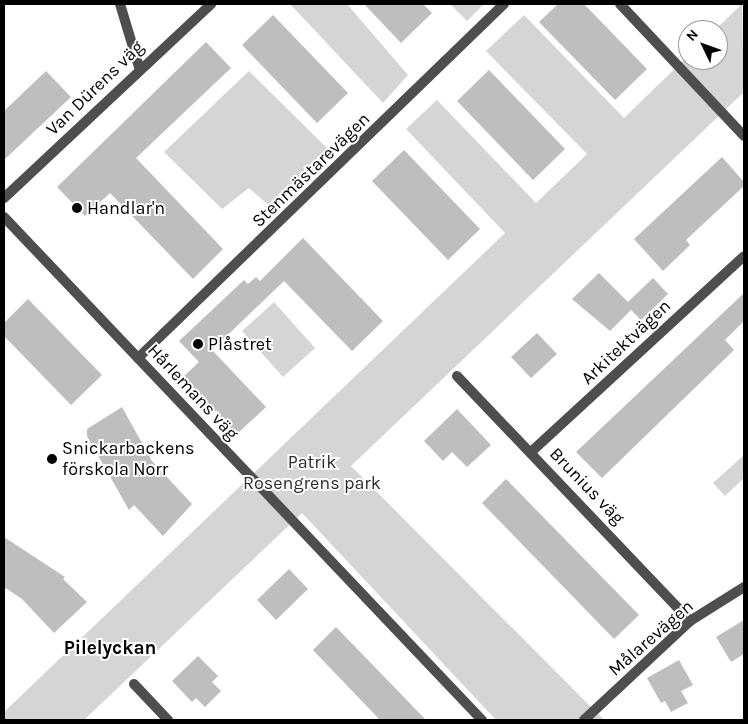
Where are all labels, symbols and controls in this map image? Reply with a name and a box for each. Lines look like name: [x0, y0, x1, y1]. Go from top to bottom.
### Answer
north arrow: [678, 20, 728, 70]
text: N: [683, 26, 702, 45]
street label: Van Dürens väg: [42, 36, 148, 140]
street label: Stenmästarevägen: [248, 108, 374, 232]
place label: Handlar'n: [87, 197, 165, 219]
marker: Handlar'n: [71, 202, 83, 214]
street label: Arkitektvägen: [577, 295, 675, 389]
place label: Plåstret: [208, 333, 272, 355]
marker: Plåstret: [192, 338, 204, 350]
street label: Hårlemans väg: [143, 340, 243, 444]
place label: Snickarbackens förskola Norr: [62, 438, 195, 480]
street label: Brunius väg: [545, 443, 629, 529]
park label: Patrik Rosengrens park: [243, 452, 381, 494]
marker: Snickarbackens förskola Norr: [46, 453, 58, 465]
street label: Målarevägen: [604, 595, 698, 681]
district label: Pilelyckan: [64, 638, 156, 660]

